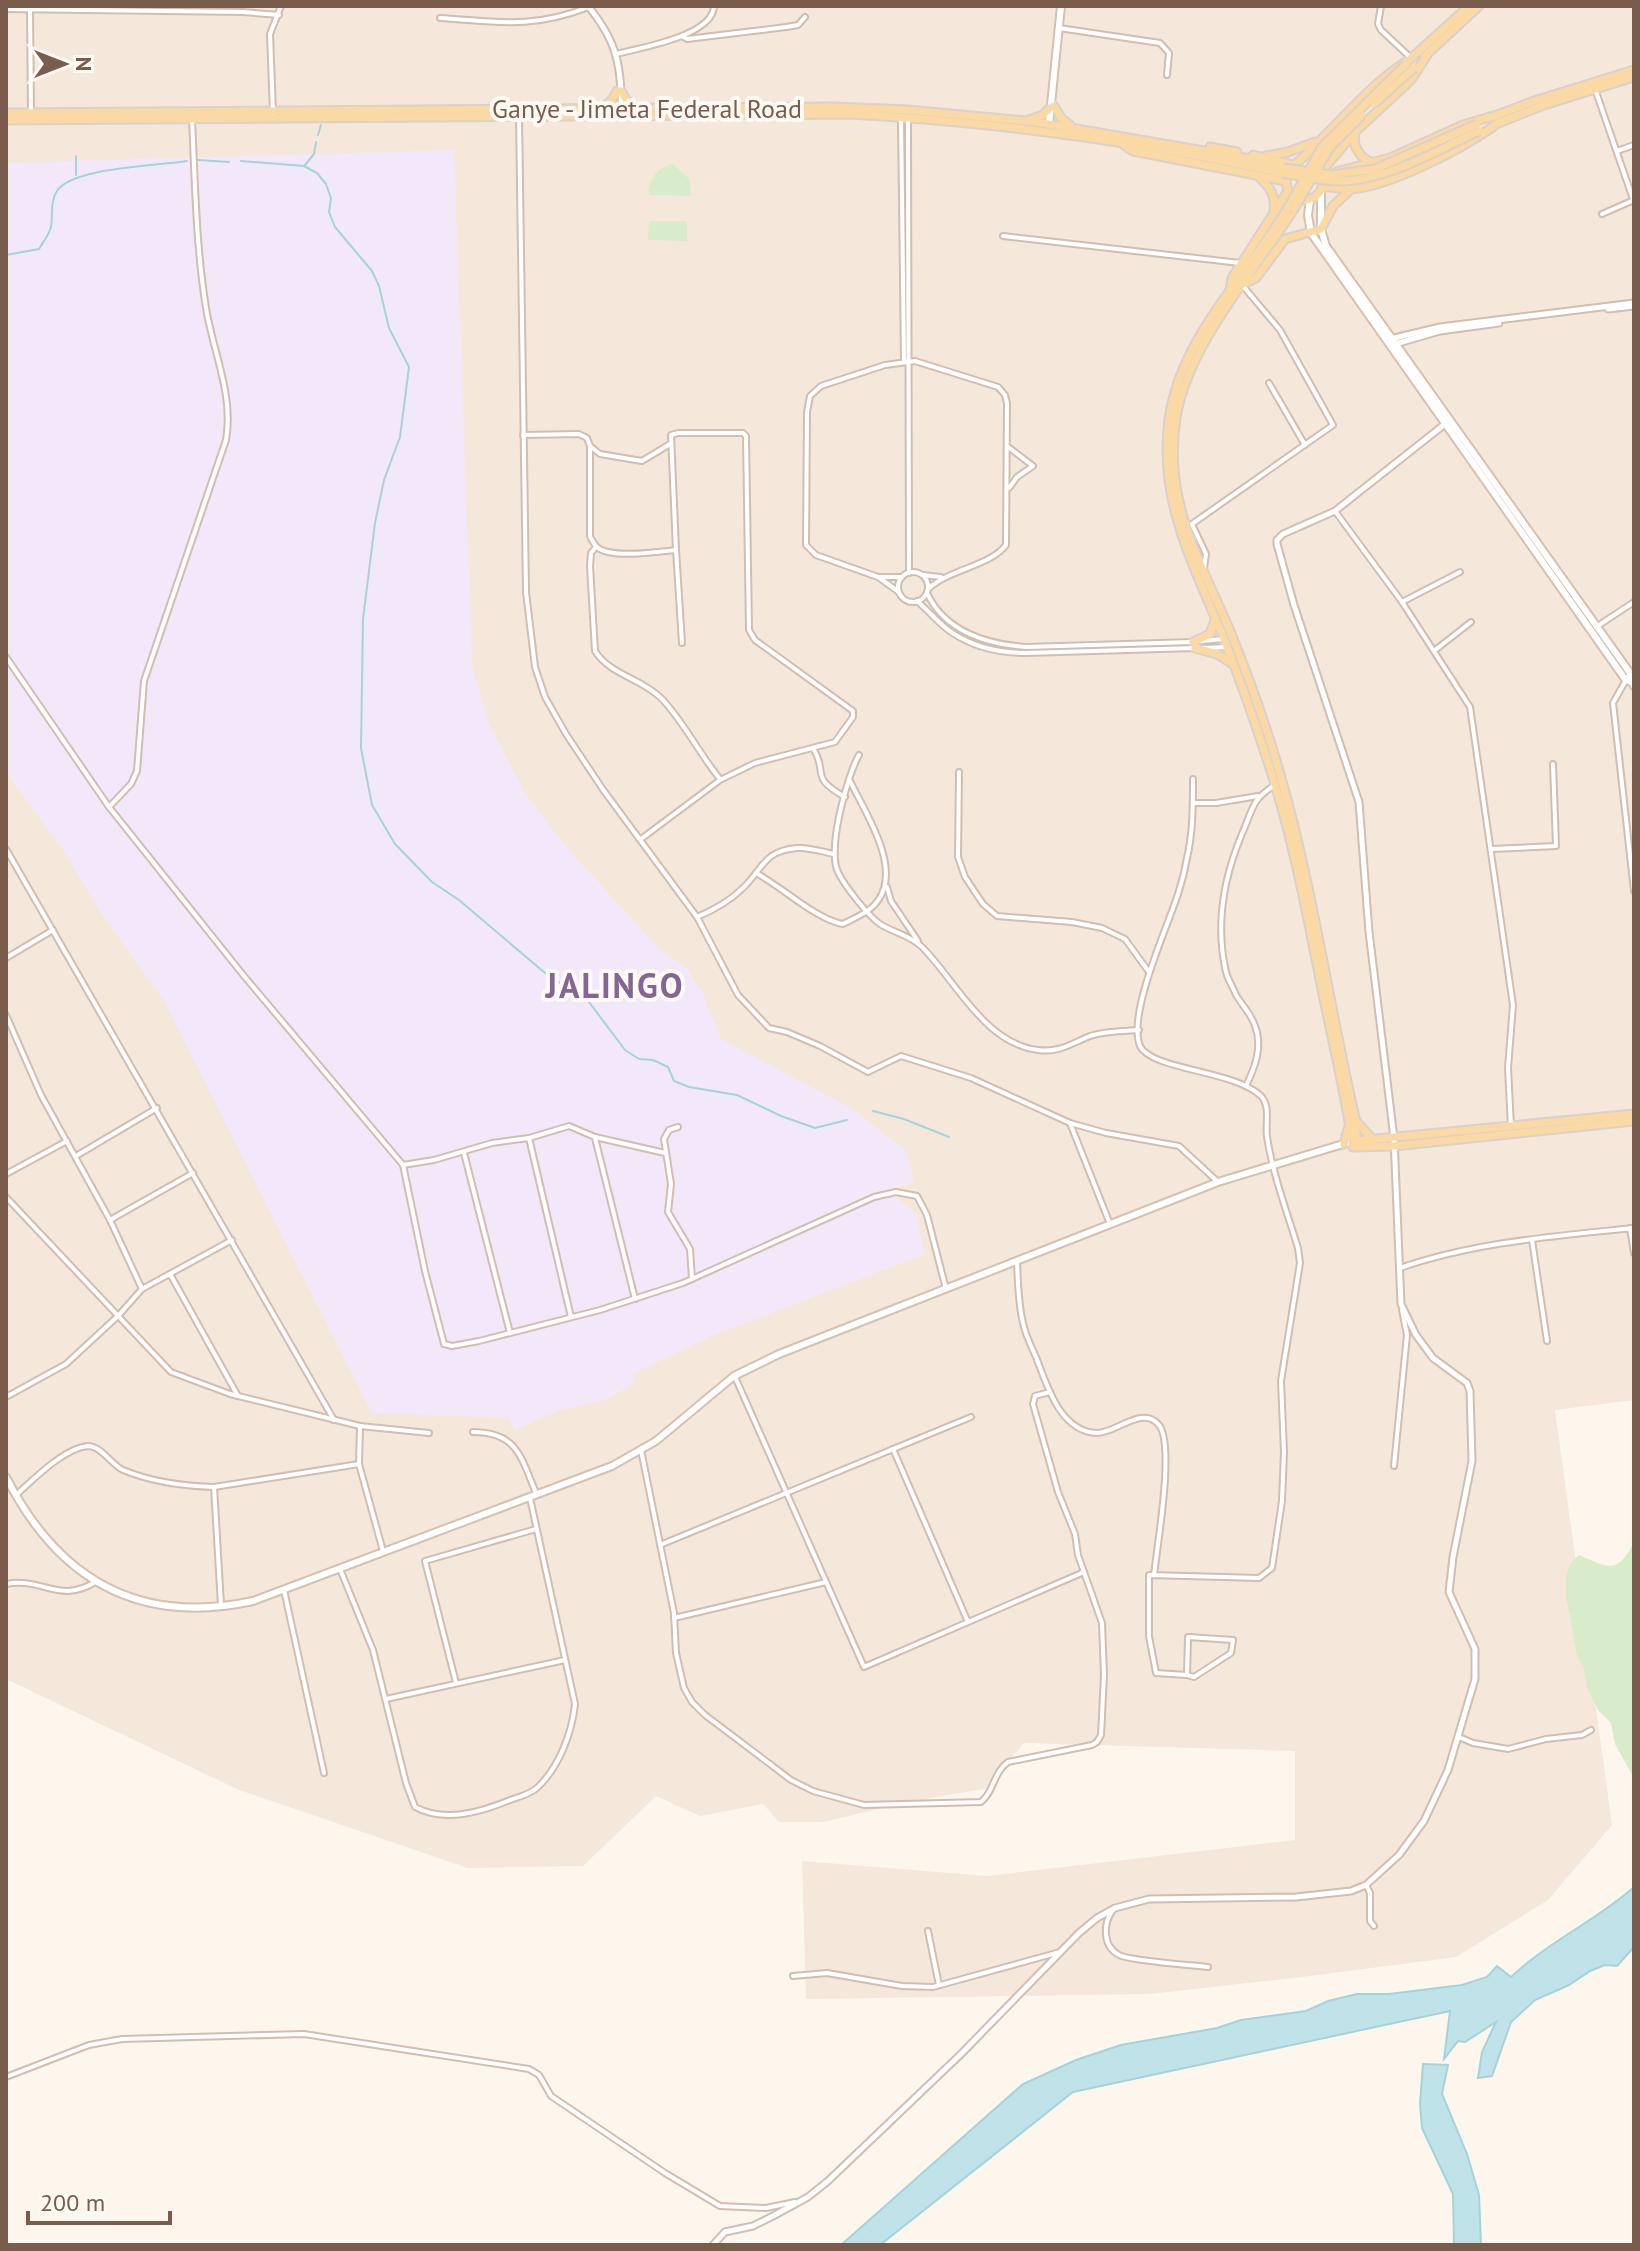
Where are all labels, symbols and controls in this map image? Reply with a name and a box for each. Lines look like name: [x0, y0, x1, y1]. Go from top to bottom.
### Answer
north arrow: [24, 24, 104, 104]
text: N: [70, 57, 98, 71]
street label: Ganye - Jimeta Federal Road: [492, 92, 802, 125]
district label: JALINGO: [545, 963, 684, 1007]
scale bar: [28, 2175, 170, 2225]
text: 200 m: [40, 2187, 105, 2218]

